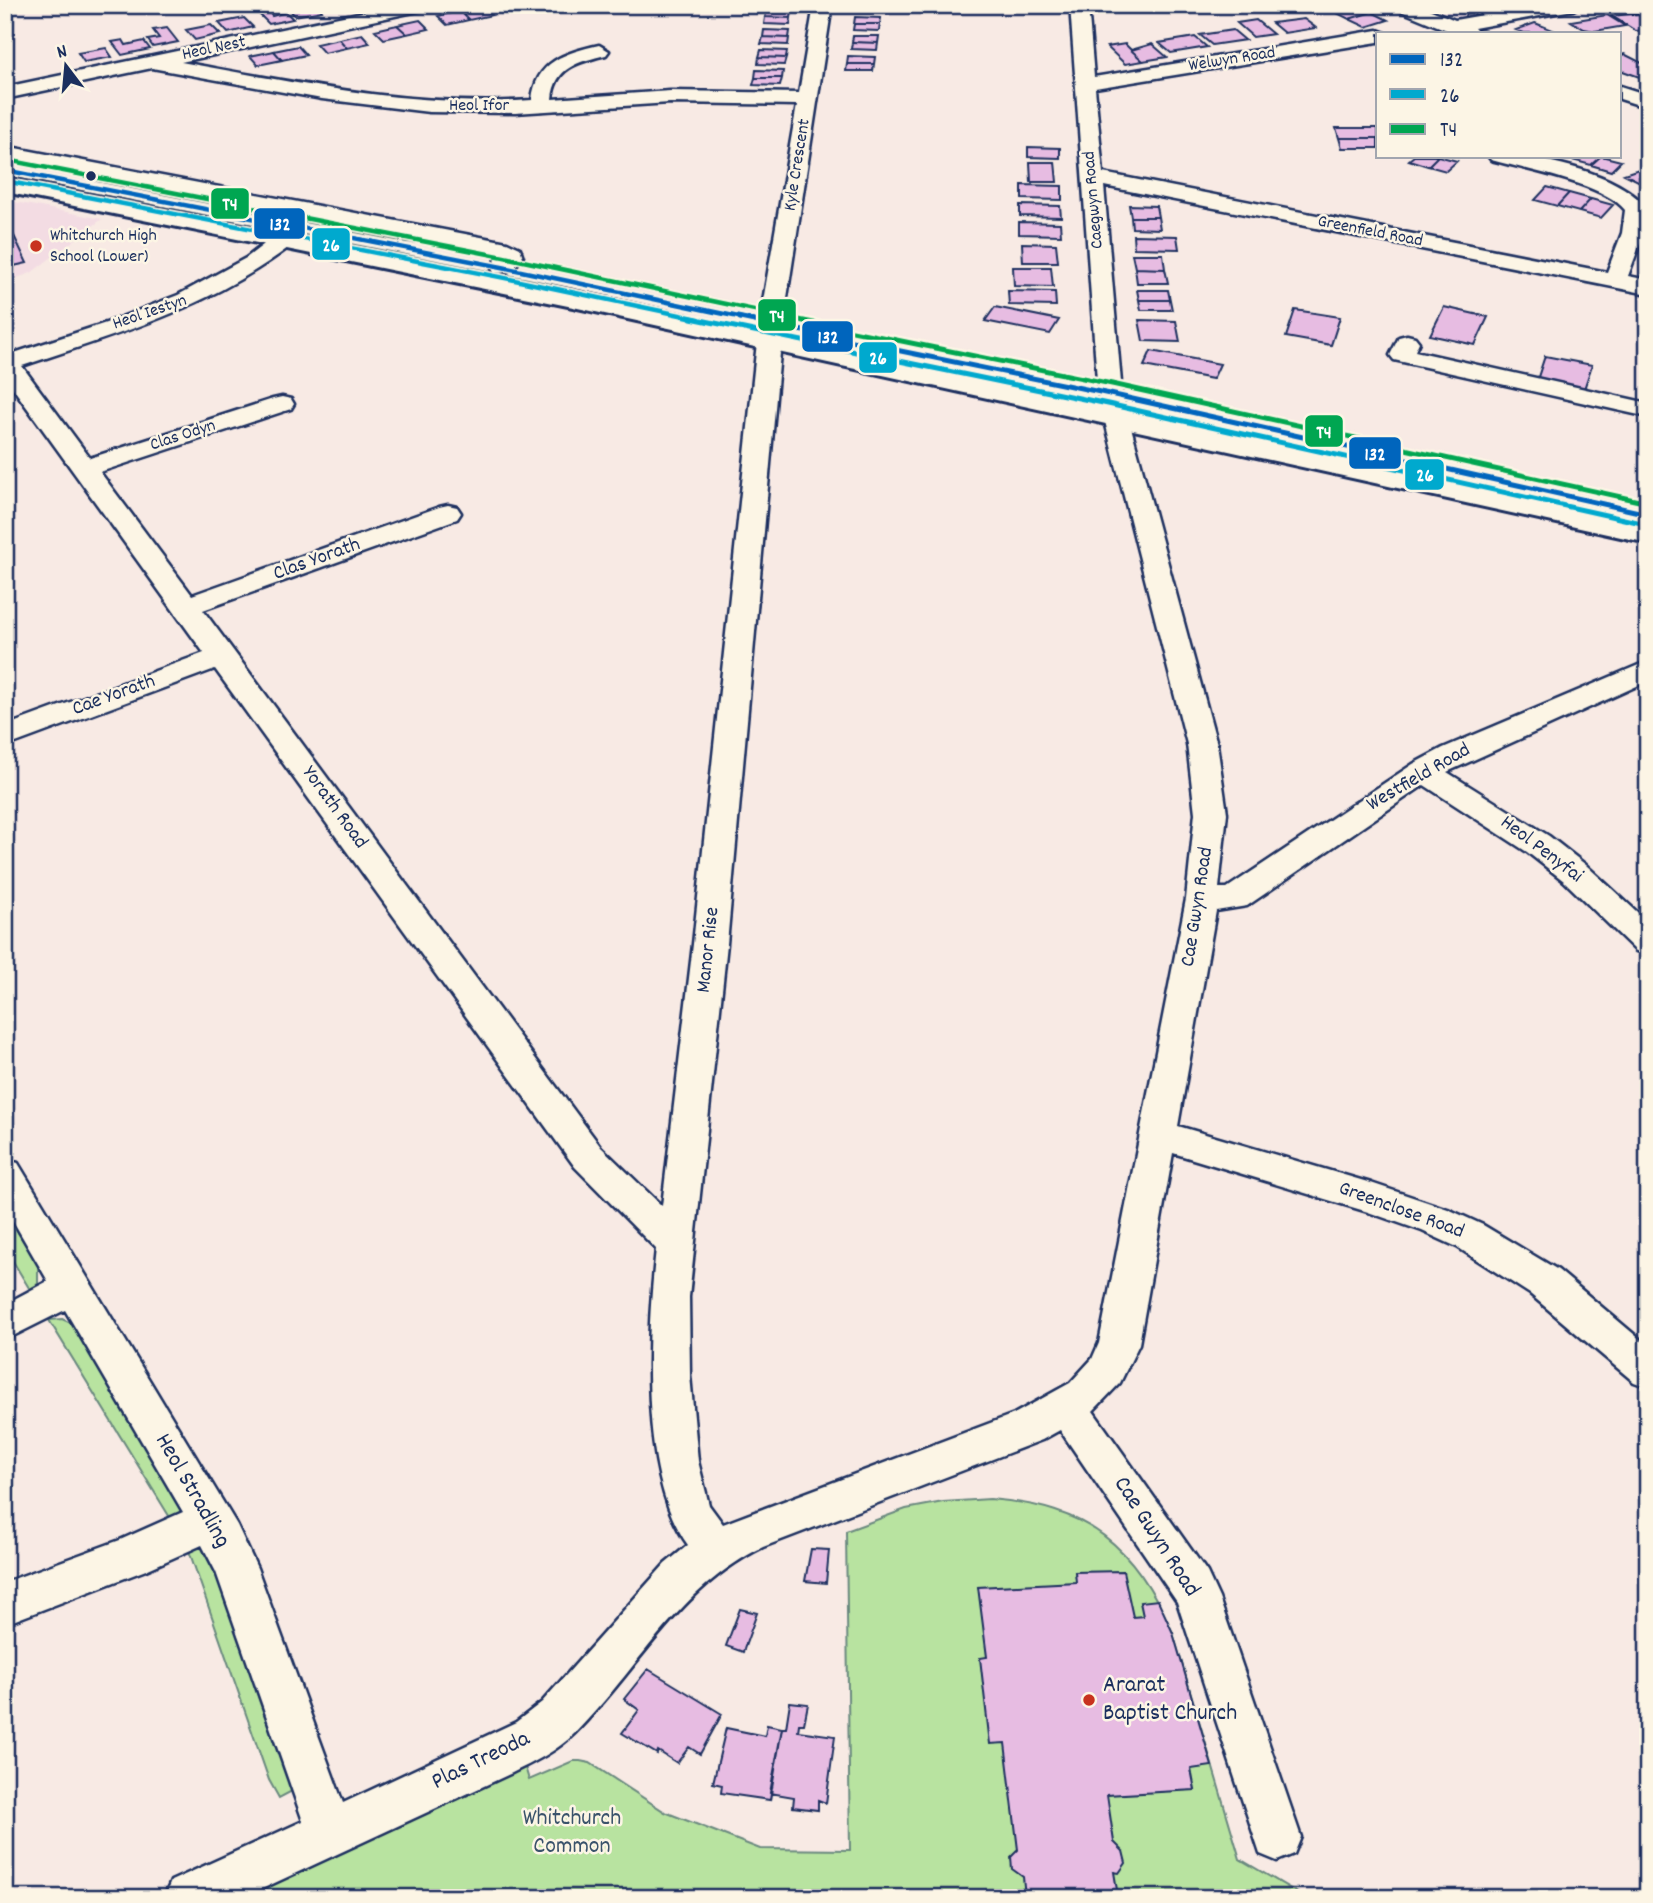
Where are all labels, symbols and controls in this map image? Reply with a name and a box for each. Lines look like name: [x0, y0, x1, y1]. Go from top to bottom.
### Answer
street label: Heol Nest: [180, 30, 249, 68]
north arrow: [32, 32, 102, 102]
legend: [1376, 32, 1622, 158]
text: N: [54, 39, 71, 67]
street label: Welwyn Road: [1187, 41, 1277, 79]
text: 132: [1440, 47, 1463, 77]
text: 26: [1440, 83, 1459, 113]
street label: Heol Ifor: [449, 94, 509, 119]
street label: Kyle Crescent: [778, 117, 818, 213]
text: T4: [1440, 117, 1457, 147]
street label: Caegwyn Road: [1077, 150, 1111, 250]
unlabelled marker: [84, 169, 98, 183]
line badge: T4: [210, 187, 250, 220]
text: T4: [222, 193, 238, 220]
line badge: 132: [253, 207, 306, 240]
street label: Greenfield Road: [1315, 210, 1425, 254]
text: 132: [270, 213, 290, 240]
place label: Whitchurch High School (Lower): [50, 224, 157, 270]
line badge: 26: [311, 227, 351, 261]
text: 26: [322, 234, 340, 261]
marker: Whitchurch High School (Lower): [28, 238, 44, 254]
street label: Heol Iestyn: [110, 289, 190, 337]
line badge: T4: [757, 298, 797, 332]
text: T4: [769, 305, 785, 332]
line badge: 132: [801, 320, 854, 353]
text: 132: [818, 326, 838, 353]
line badge: 26: [858, 341, 898, 374]
text: 26: [869, 347, 887, 374]
street label: Clas Odyn: [147, 414, 219, 458]
line badge: T4: [1304, 414, 1344, 448]
text: T4: [1316, 421, 1332, 448]
line badge: 132: [1348, 436, 1402, 470]
text: 132: [1365, 443, 1385, 470]
line badge: 26: [1404, 458, 1445, 491]
text: 26: [1416, 464, 1434, 491]
street label: Clas Yorath: [269, 530, 365, 590]
street label: Cae Yorath: [68, 667, 160, 725]
street label: Westfield Road: [1361, 736, 1477, 820]
street label: Yorath Road: [294, 760, 374, 856]
street label: Heol Penyfai: [1493, 809, 1589, 891]
street label: Cae Gwyn Road: [1174, 845, 1222, 969]
street label: Manor Rise: [690, 906, 728, 994]
street label: Greenclose Road: [1334, 1174, 1468, 1248]
street label: Heol Stradling: [145, 1427, 239, 1555]
street label: Cae Gwyn Road: [1104, 1470, 1208, 1604]
place label: Ararat Baptist Church: [1103, 1669, 1237, 1731]
marker: Ararat Baptist Church: [1081, 1692, 1097, 1708]
street label: Plas Treoda: [426, 1722, 537, 1799]
park label: Whitchurch Common: [523, 1802, 621, 1864]

